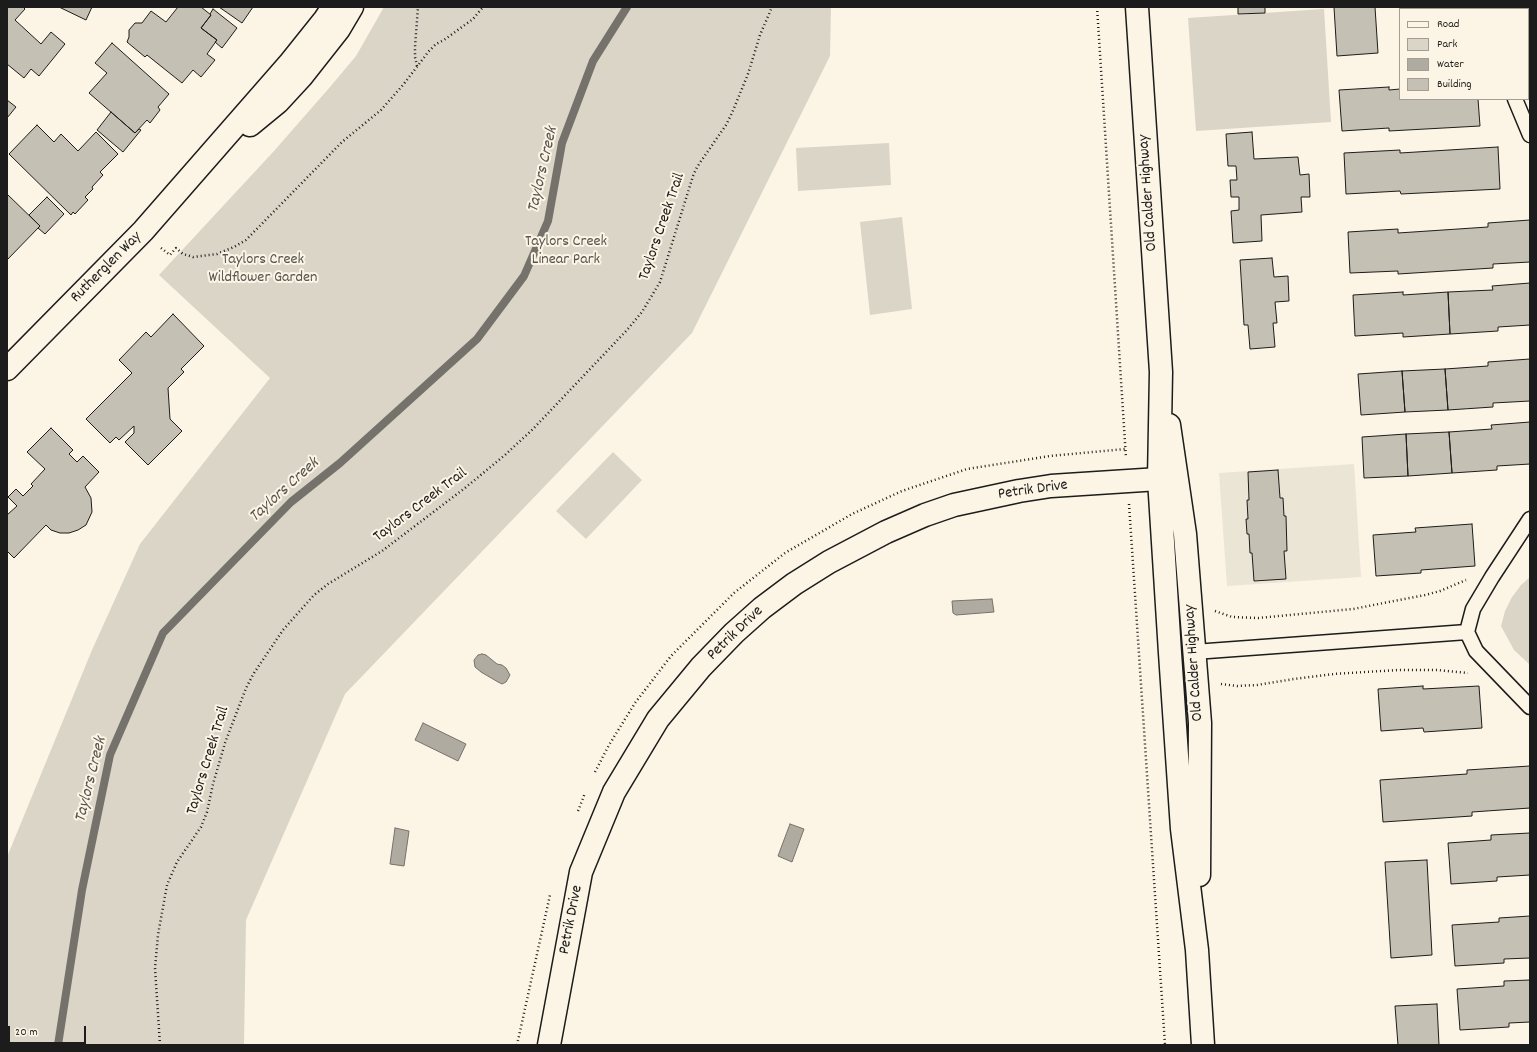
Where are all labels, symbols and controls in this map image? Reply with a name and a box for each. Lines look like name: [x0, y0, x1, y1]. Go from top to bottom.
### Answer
legend: [1399, 8, 1529, 100]
text: Road: [1437, 16, 1459, 33]
text: Park: [1437, 36, 1457, 53]
text: Water: [1437, 56, 1464, 73]
text: Building: [1437, 76, 1472, 93]
water label: Taylors Creek: [524, 125, 564, 215]
street label: Old Calder Highway: [1135, 134, 1163, 252]
street label: Taylors Creek Trail: [636, 171, 690, 283]
street label: Rutherglen Way: [67, 228, 147, 308]
park label: Taylors Creek Linear Park: [525, 233, 607, 271]
park label: Taylors Creek Wildflower Garden: [209, 251, 317, 289]
water label: Taylors Creek: [246, 454, 324, 528]
street label: Taylors Creek Trail: [370, 465, 472, 547]
street label: Petrik Drive: [997, 477, 1069, 505]
street label: Petrik Drive: [704, 603, 768, 665]
street label: Old Calder Highway: [1181, 604, 1209, 722]
street label: Taylors Creek Trail: [183, 704, 235, 818]
water label: Taylors Creek: [72, 735, 112, 825]
street label: Petrik Drive: [556, 884, 588, 956]
scale bar: [10, 1018, 88, 1044]
text: 20 m: [15, 1024, 38, 1041]

